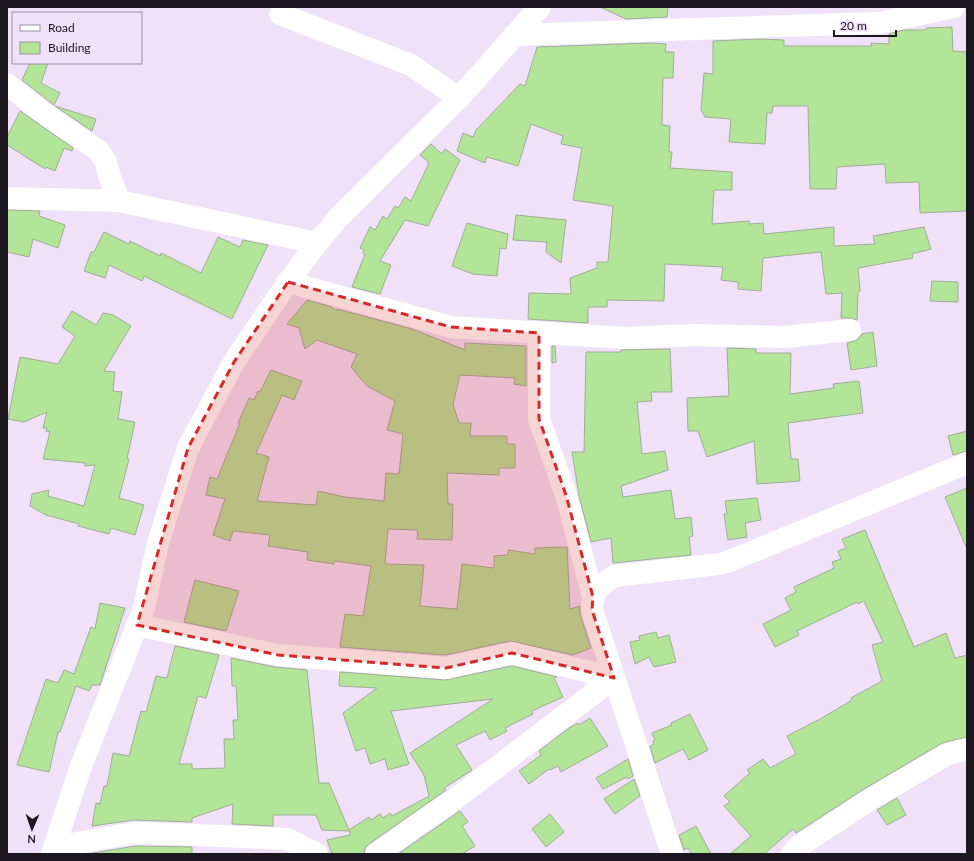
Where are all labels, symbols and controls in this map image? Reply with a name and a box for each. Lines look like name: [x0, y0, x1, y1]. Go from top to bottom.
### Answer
legend: [12, 12, 142, 64]
scale bar: [834, 12, 896, 38]
text: 20 m: [840, 18, 867, 33]
text: Road: [48, 20, 75, 35]
text: Building: [48, 40, 91, 55]
north arrow: [12, 809, 52, 849]
text: N: [27, 833, 36, 846]

